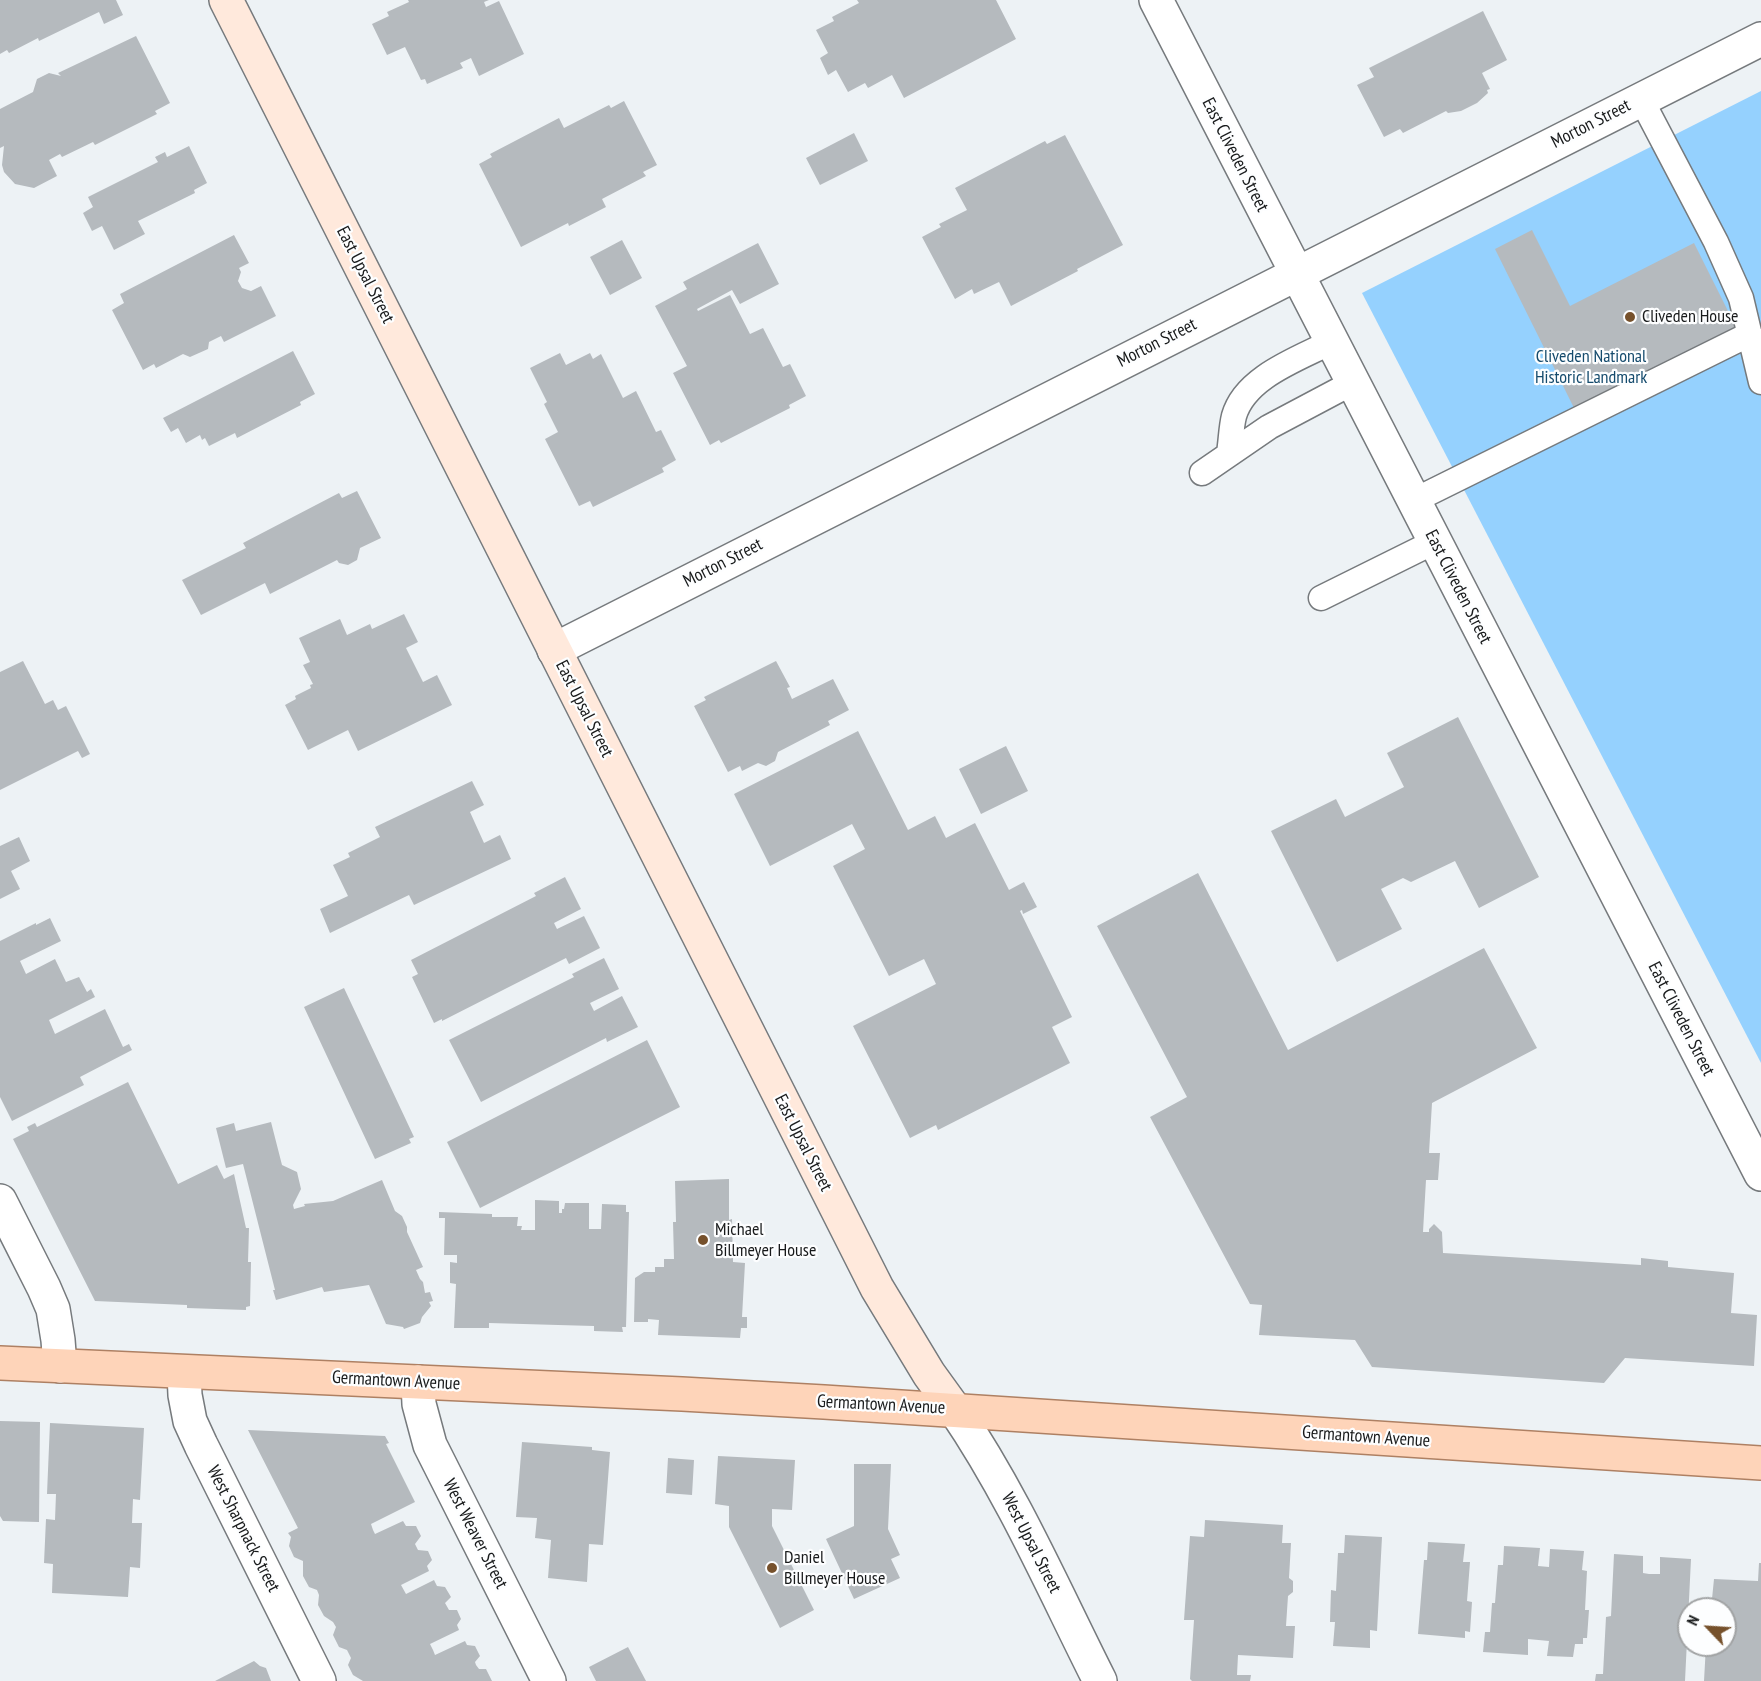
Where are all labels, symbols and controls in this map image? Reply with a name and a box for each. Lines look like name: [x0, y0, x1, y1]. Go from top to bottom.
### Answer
street label: East Cliveden Street: [1197, 95, 1273, 215]
street label: Morton Street: [1548, 95, 1634, 153]
street label: East Upsal Street: [331, 223, 399, 327]
place label: Cliveden House: [1642, 306, 1738, 328]
marker: Cliveden House: [1623, 310, 1637, 324]
street label: Morton Street: [1114, 314, 1200, 372]
park label: Cliveden National Historic Landmark: [1535, 346, 1647, 388]
street label: East Cliveden Street: [1420, 527, 1496, 647]
street label: Morton Street: [680, 534, 766, 592]
street label: East Upsal Street: [550, 657, 618, 761]
street label: East Cliveden Street: [1643, 959, 1719, 1079]
street label: East Upsal Street: [769, 1091, 837, 1195]
place label: Michael Billmeyer House: [715, 1219, 816, 1262]
marker: Michael Billmeyer House: [696, 1233, 710, 1247]
street label: Germantown Avenue: [331, 1367, 461, 1395]
street label: Germantown Avenue: [816, 1391, 946, 1419]
street label: Germantown Avenue: [1301, 1422, 1431, 1452]
street label: West Sharpnack Street: [202, 1462, 284, 1596]
street label: West Weaver Street: [438, 1476, 512, 1592]
street label: West Upsal Street: [997, 1489, 1065, 1597]
place label: Daniel Billmeyer House: [784, 1547, 885, 1590]
marker: Daniel Billmeyer House: [765, 1561, 779, 1575]
north arrow: [1677, 1597, 1737, 1657]
text: N: [1682, 1612, 1703, 1628]

